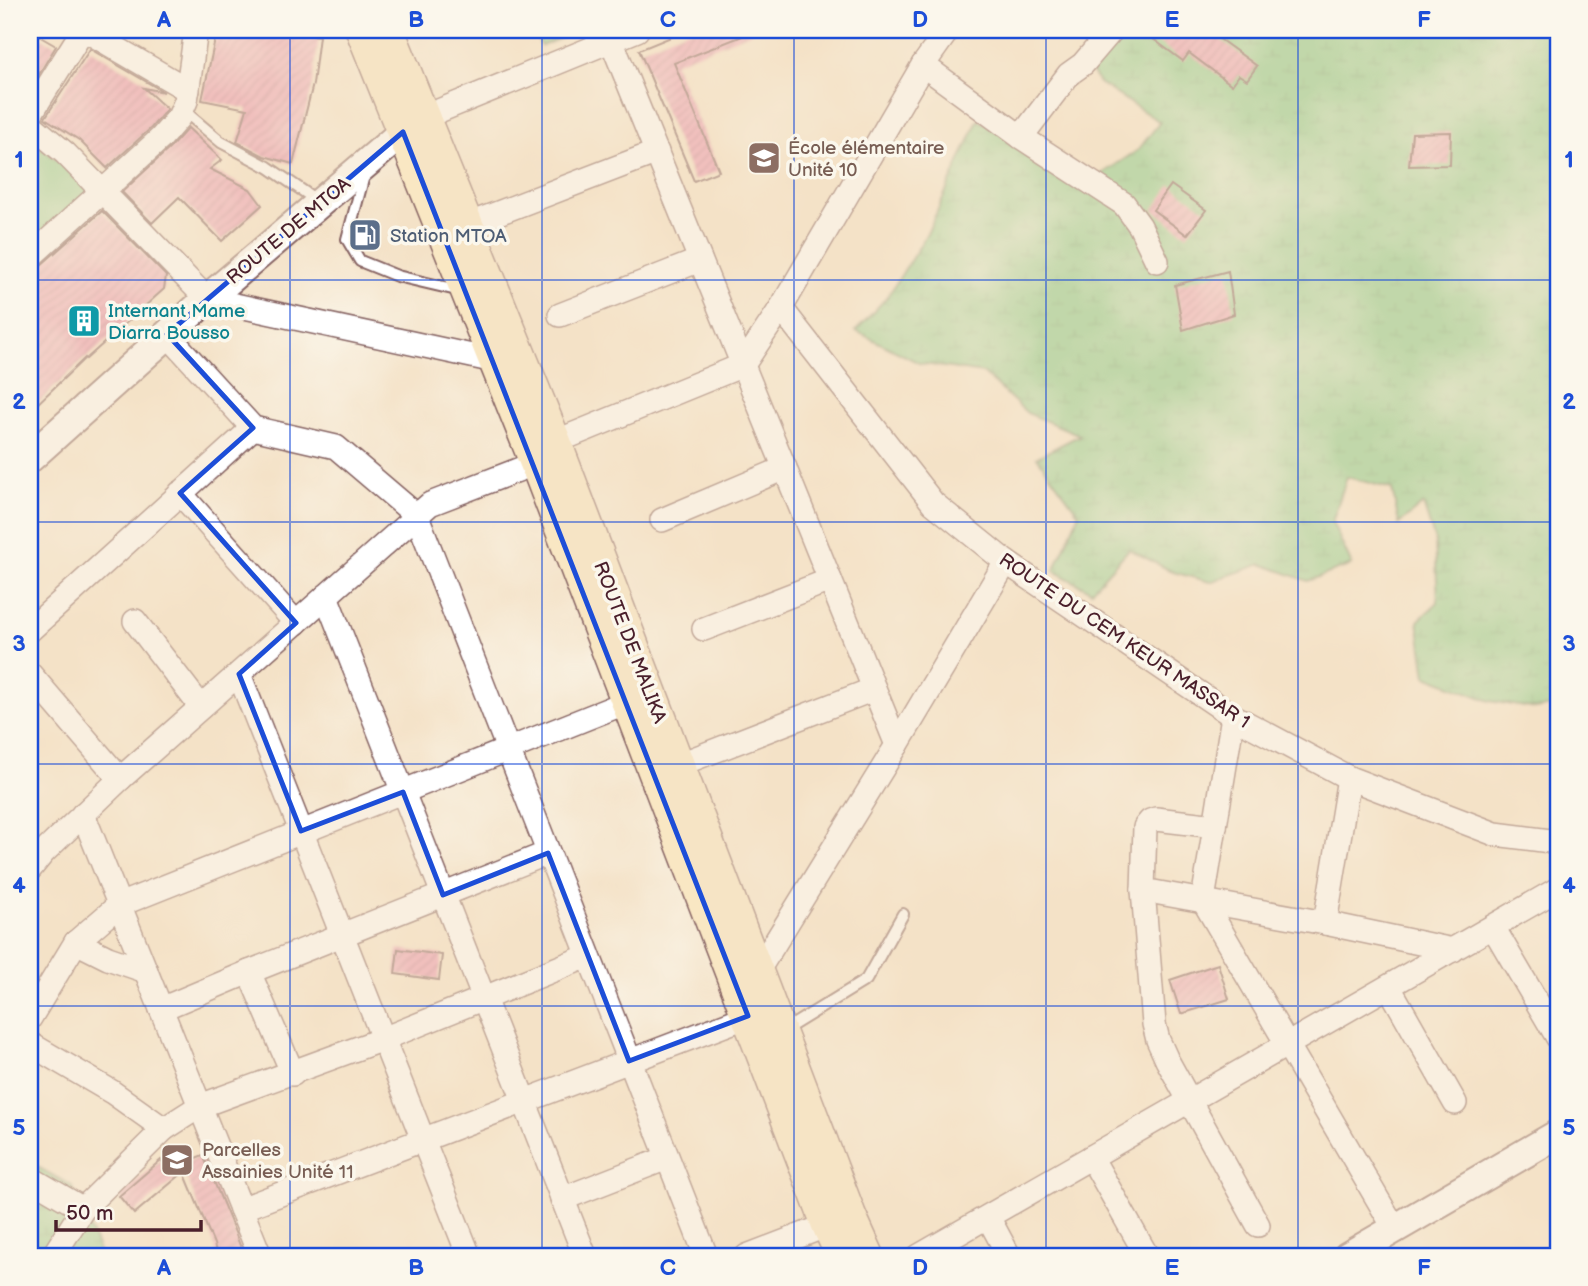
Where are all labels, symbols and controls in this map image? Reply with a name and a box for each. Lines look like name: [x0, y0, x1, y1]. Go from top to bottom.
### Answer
text: A: [156, 6, 172, 34]
text: B: [408, 6, 424, 34]
text: C: [660, 6, 676, 34]
text: D: [912, 6, 928, 34]
text: E: [1165, 6, 1180, 34]
text: F: [1417, 6, 1431, 34]
place label: École élémentaire Unité 10: [788, 136, 944, 182]
school or university icon: École élémentaire Unité 10: [745, 139, 783, 177]
text: 1: [14, 146, 24, 174]
text: 1: [1564, 146, 1574, 174]
street label: ROUTE DE MTOA: [222, 172, 356, 290]
fuel station icon: Station MTOA: [346, 216, 384, 254]
place label: Station MTOA: [390, 225, 507, 248]
place label: Internant Mame Diarra Bousso: [108, 300, 245, 345]
building icon: Internant Mame Diarra Bousso: [65, 302, 103, 340]
text: 2: [12, 388, 26, 416]
text: 2: [1562, 388, 1576, 416]
street label: ROUTE DU CEM KEUR MASSAR 1: [994, 549, 1254, 734]
street label: ROUTE DE MALIKA: [588, 559, 671, 727]
text: 3: [12, 630, 26, 658]
text: 3: [1562, 630, 1576, 658]
text: 4: [12, 872, 26, 900]
text: 4: [1562, 872, 1576, 900]
text: 5: [12, 1114, 26, 1142]
text: 5: [1562, 1114, 1576, 1142]
place label: Parcelles Assainies Unité 11: [202, 1139, 354, 1184]
school or university icon: Parcelles Assainies Unité 11: [158, 1141, 196, 1179]
scale bar: [56, 1188, 201, 1232]
text: 50 m: [66, 1201, 113, 1226]
text: A: [156, 1254, 172, 1282]
text: B: [408, 1254, 424, 1282]
text: C: [660, 1254, 676, 1282]
text: D: [912, 1254, 928, 1282]
text: E: [1165, 1254, 1180, 1282]
text: F: [1417, 1254, 1431, 1282]

